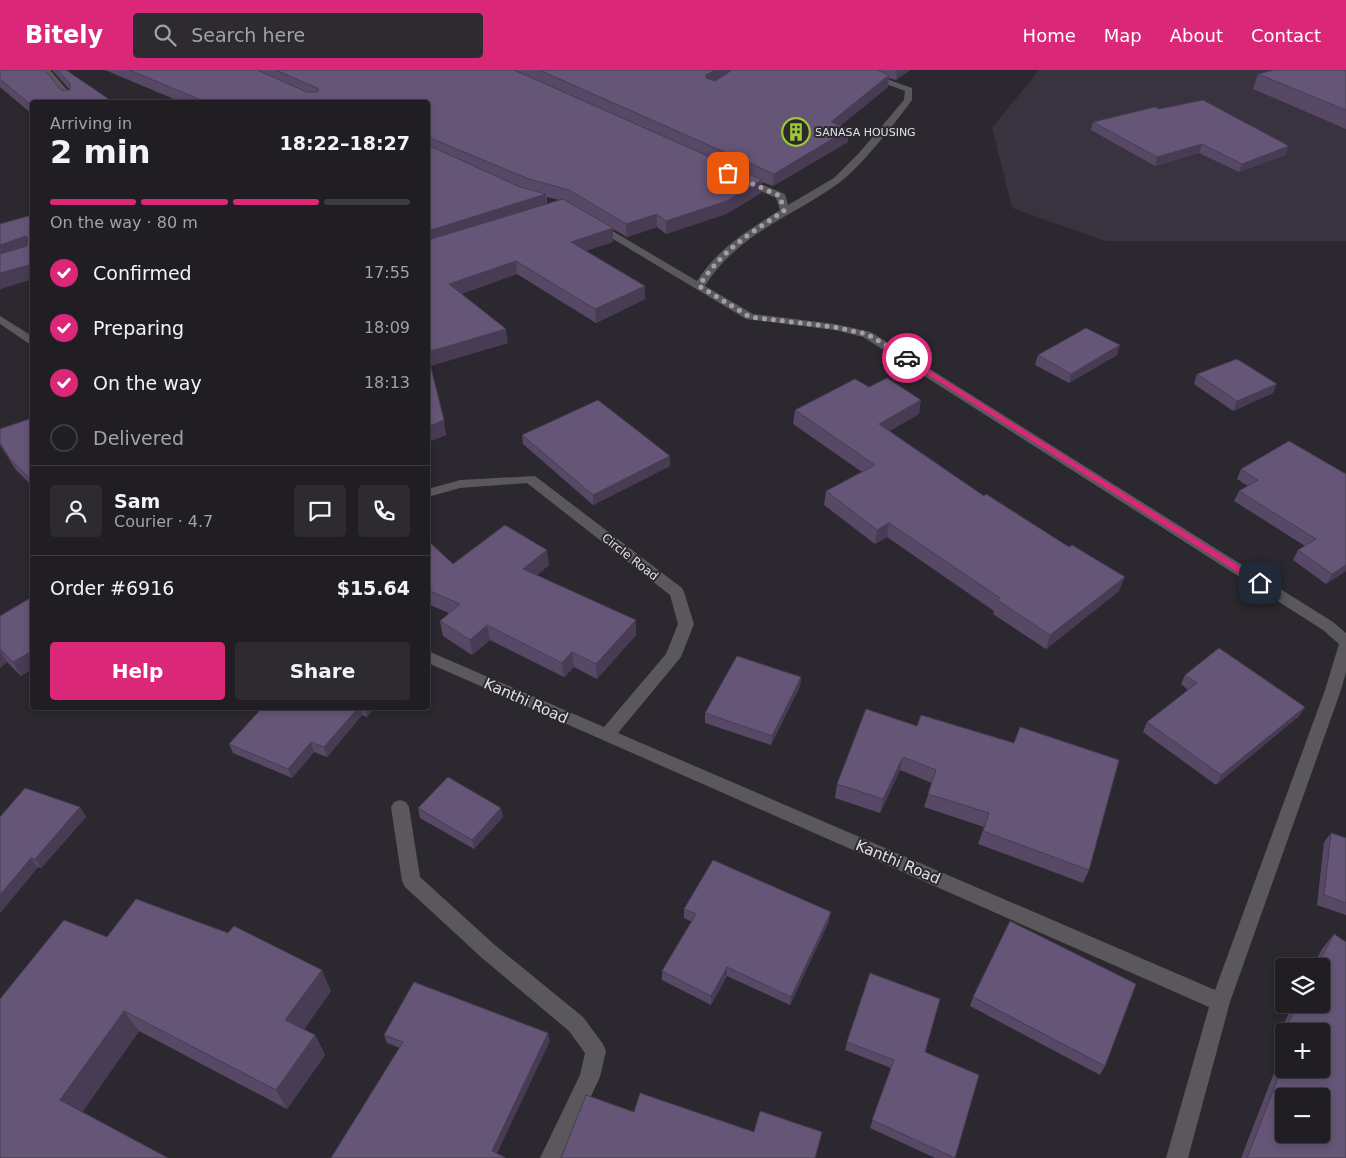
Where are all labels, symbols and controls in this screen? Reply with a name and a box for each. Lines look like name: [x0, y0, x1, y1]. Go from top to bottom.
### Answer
search box: [133, 13, 483, 58]
text: Bitely: [25, 21, 103, 49]
icon: search: [151, 21, 179, 49]
text: Search here: [191, 24, 305, 46]
text: Home: [1023, 25, 1076, 46]
text: Map: [1104, 25, 1142, 46]
text: About: [1170, 25, 1223, 46]
text: Contact: [1251, 25, 1321, 46]
text: Arriving in: [50, 114, 132, 133]
building icon: SANASA HOUSING: [781, 117, 811, 147]
place label: SANASA HOUSING: [815, 126, 916, 139]
text: 18:22–18:27: [280, 132, 410, 154]
text: 2 min: [50, 133, 151, 171]
pin: [707, 152, 749, 194]
icon: bag: [714, 159, 742, 187]
text: On the way · 80 m: [50, 213, 198, 232]
icon: check: [50, 259, 78, 287]
text: Confirmed: [93, 262, 192, 284]
text: 17:55: [364, 263, 410, 282]
icon: check: [50, 314, 78, 342]
text: Preparing: [93, 317, 184, 339]
text: 18:09: [364, 318, 410, 337]
courier: [882, 333, 932, 383]
icon: car: [893, 344, 921, 372]
icon: check: [50, 369, 78, 397]
text: On the way: [93, 372, 202, 394]
text: 18:13: [364, 373, 410, 392]
text: Delivered: [93, 427, 184, 449]
button: person: [50, 485, 102, 537]
button: chat: [294, 485, 346, 537]
button: phone: [358, 485, 410, 537]
text: Sam: [114, 490, 160, 512]
text: Courier · 4.7: [114, 512, 213, 531]
street label: Circle Road: [599, 531, 661, 583]
pin: [1239, 562, 1281, 604]
icon: home: [1246, 569, 1274, 597]
text: Order #6916: [50, 577, 174, 599]
text: $15.64: [337, 577, 410, 599]
button: Help: [50, 642, 225, 700]
button: Share: [235, 642, 410, 700]
street label: Kanthi Road: [481, 674, 571, 728]
street label: Kanthi Road: [853, 836, 943, 888]
map controls: [1275, 958, 1330, 1143]
button: layers: [1275, 958, 1330, 1013]
button: +: [1275, 1023, 1330, 1078]
button: −: [1275, 1088, 1330, 1143]

